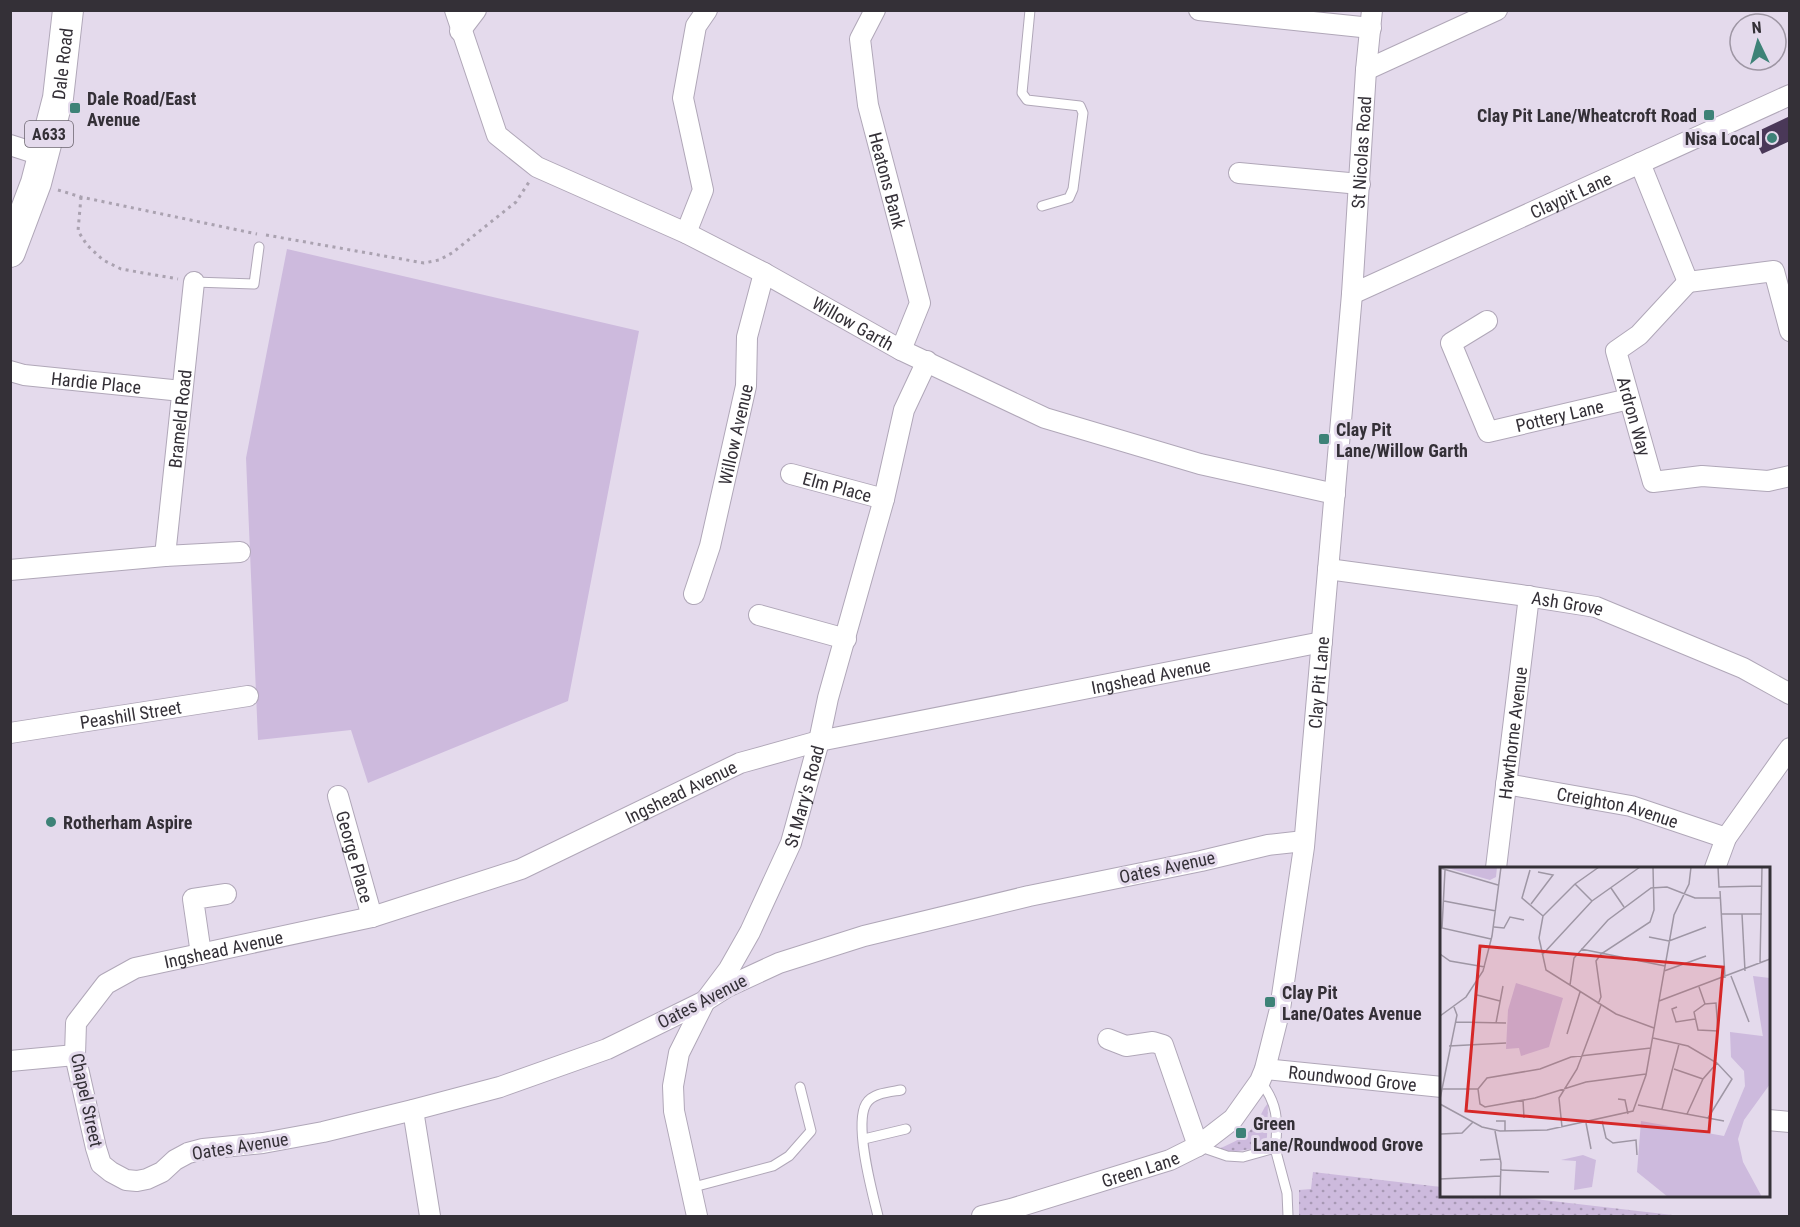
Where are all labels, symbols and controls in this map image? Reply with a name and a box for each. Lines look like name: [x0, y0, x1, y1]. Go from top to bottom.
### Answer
north arrow: [1728, 12, 1788, 72]
text: N: [1751, 18, 1762, 37]
street label: Dale Road: [47, 27, 76, 101]
place label: Dale Road/East Avenue: [87, 88, 197, 130]
street label: St Nicolas Road: [1347, 95, 1375, 209]
marker: Dale Road/East Avenue: [68, 101, 82, 115]
place label: Clay Pit Lane/Wheatcroft Road: [1477, 105, 1697, 126]
marker: Clay Pit Lane/Wheatcroft Road: [1702, 108, 1716, 122]
road number: A633: [25, 121, 73, 147]
place label: Nisa Local: [1685, 128, 1760, 149]
street label: Heatons Bank: [865, 130, 910, 231]
marker: Nisa Local: [1765, 131, 1779, 145]
street label: Claypit Lane: [1526, 167, 1615, 222]
street label: Willow Garth: [809, 292, 898, 354]
street label: Hardie Place: [50, 367, 142, 397]
street label: Brameld Road: [164, 368, 195, 469]
street label: Ardron Way: [1613, 374, 1656, 459]
street label: Willow Avenue: [714, 382, 757, 487]
street label: Pottery Lane: [1513, 395, 1606, 436]
place label: Clay Pit Lane/Willow Garth: [1336, 419, 1468, 461]
marker: Clay Pit Lane/Willow Garth: [1317, 432, 1331, 446]
street label: Elm Place: [801, 467, 874, 506]
street label: Ash Grove: [1530, 587, 1607, 620]
street label: Clay Pit Lane: [1304, 636, 1333, 730]
street label: Ingshead Avenue: [1089, 654, 1212, 698]
street label: Hawthorne Avenue: [1494, 666, 1531, 800]
street label: Peashill Street: [78, 696, 183, 733]
street label: St Mary's Road: [780, 743, 828, 850]
street label: Ingshead Avenue: [622, 756, 740, 828]
street label: Creighton Avenue: [1555, 783, 1681, 832]
street label: George Place: [332, 808, 378, 905]
place label: Rotherham Aspire: [63, 812, 193, 833]
marker: Rotherham Aspire: [44, 815, 58, 829]
street label: Oates Avenue: [1117, 847, 1217, 887]
inset map: [1440, 867, 1770, 1197]
street label: Ingshead Avenue: [162, 926, 285, 972]
street label: Oates Avenue: [654, 970, 750, 1032]
place label: Clay Pit Lane/Oates Avenue: [1282, 982, 1422, 1024]
marker: Clay Pit Lane/Oates Avenue: [1263, 995, 1277, 1009]
street label: Chapel Street: [67, 1051, 107, 1149]
street label: Roundwood Grove: [1287, 1061, 1418, 1095]
place label: Green Lane/Roundwood Grove: [1253, 1113, 1423, 1155]
marker: Green Lane/Roundwood Grove: [1234, 1126, 1248, 1140]
street label: Oates Avenue: [190, 1128, 290, 1164]
street label: Green Lane: [1099, 1147, 1183, 1191]

